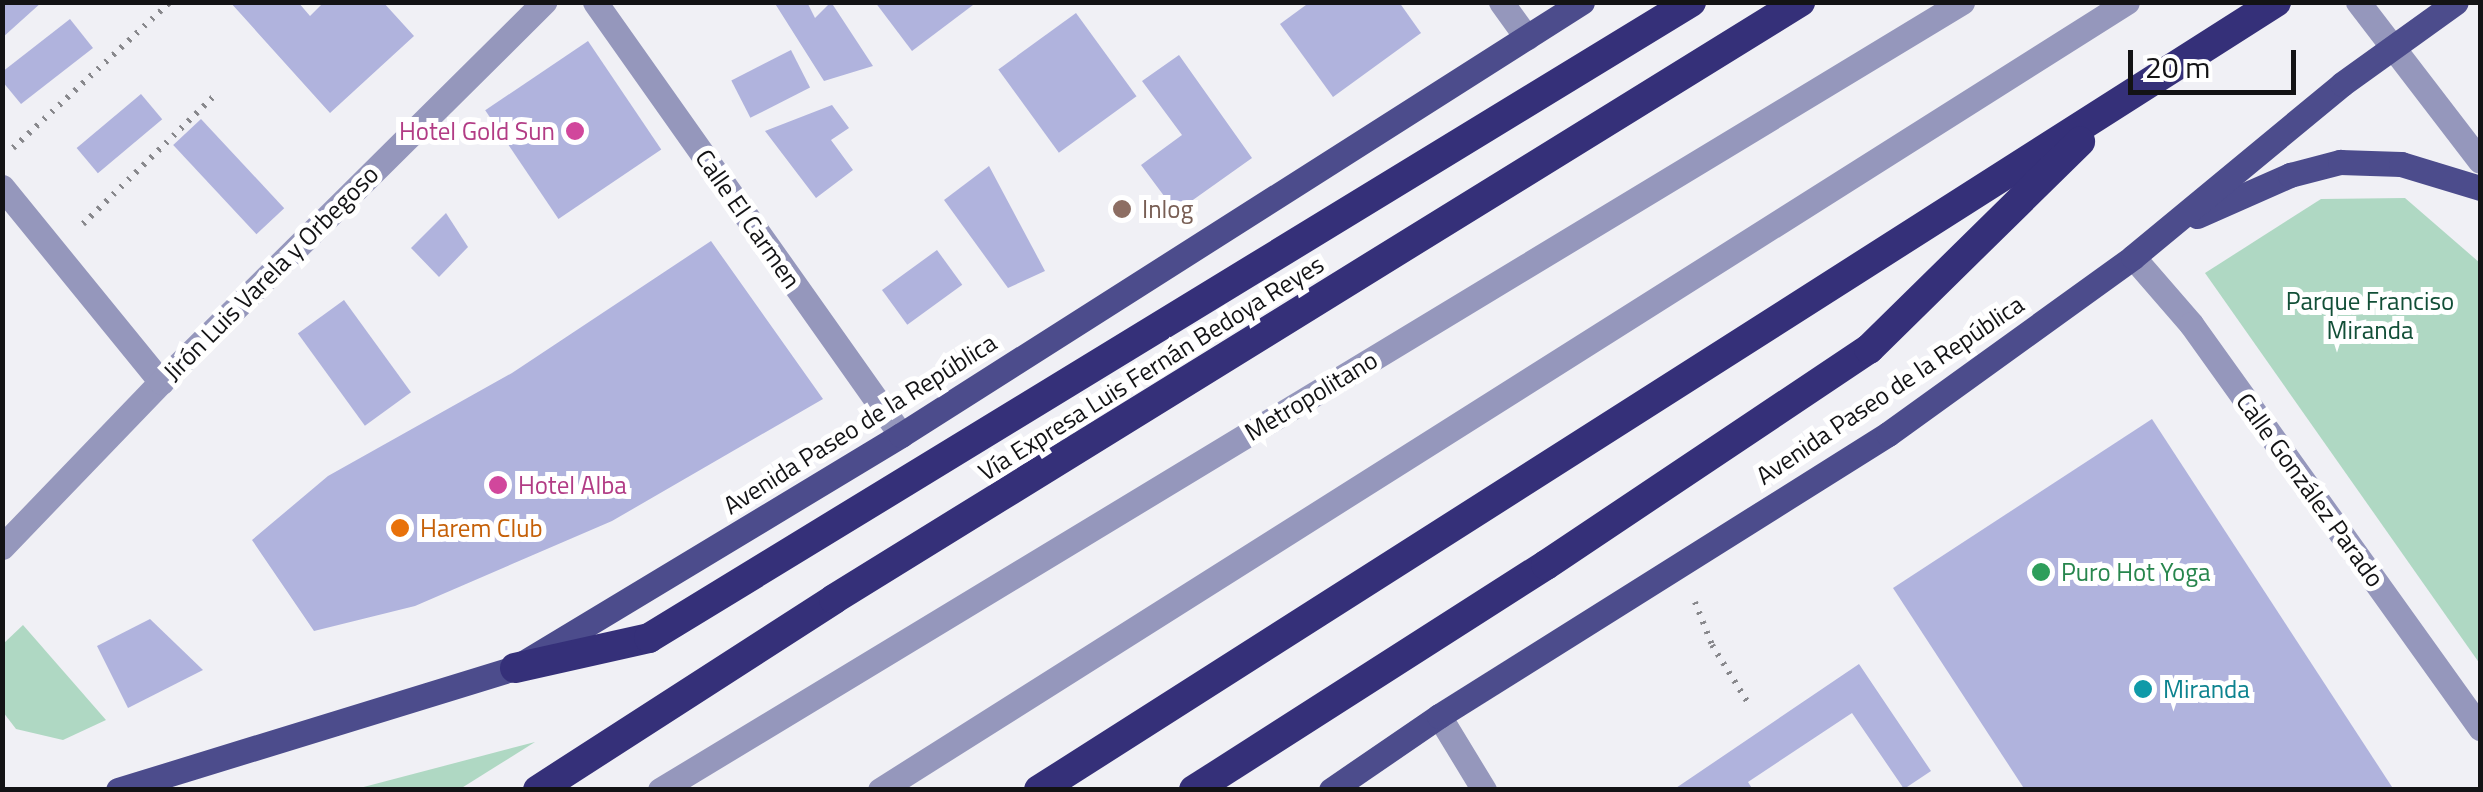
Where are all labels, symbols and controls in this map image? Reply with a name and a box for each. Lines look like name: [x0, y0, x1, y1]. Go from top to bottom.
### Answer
scale bar: [2133, 30, 2300, 92]
text: 20 m: [2145, 44, 2210, 90]
place label: Hotel Gold Sun: [399, 116, 555, 146]
marker: Hotel Gold Sun: [564, 120, 586, 142]
street label: Calle El Carmen: [689, 144, 807, 294]
street label: Jirón Luis Varela y Orbegoso: [157, 159, 385, 387]
place label: Inlog: [1142, 194, 1193, 224]
marker: Inlog: [1111, 198, 1133, 220]
street label: Vía Expresa Luis Fernán Bedoya Reyes: [973, 249, 1329, 487]
park label: Parque Franciso Miranda: [2286, 287, 2454, 346]
street label: Avenida Paseo de la República: [1750, 289, 2030, 491]
street label: Avenida Paseo de la República: [718, 327, 1002, 521]
street label: Metropolitano: [1239, 345, 1383, 447]
street label: Calle González Parado: [2230, 387, 2390, 593]
place label: Hotel Alba: [518, 470, 627, 500]
marker: Hotel Alba: [487, 474, 509, 496]
place label: Harem Club: [420, 513, 543, 543]
marker: Harem Club: [389, 517, 411, 539]
place label: Puro Hot Yoga: [2061, 557, 2211, 587]
marker: Puro Hot Yoga: [2030, 561, 2052, 583]
place label: Miranda: [2163, 674, 2250, 704]
marker: Miranda: [2132, 678, 2154, 700]

